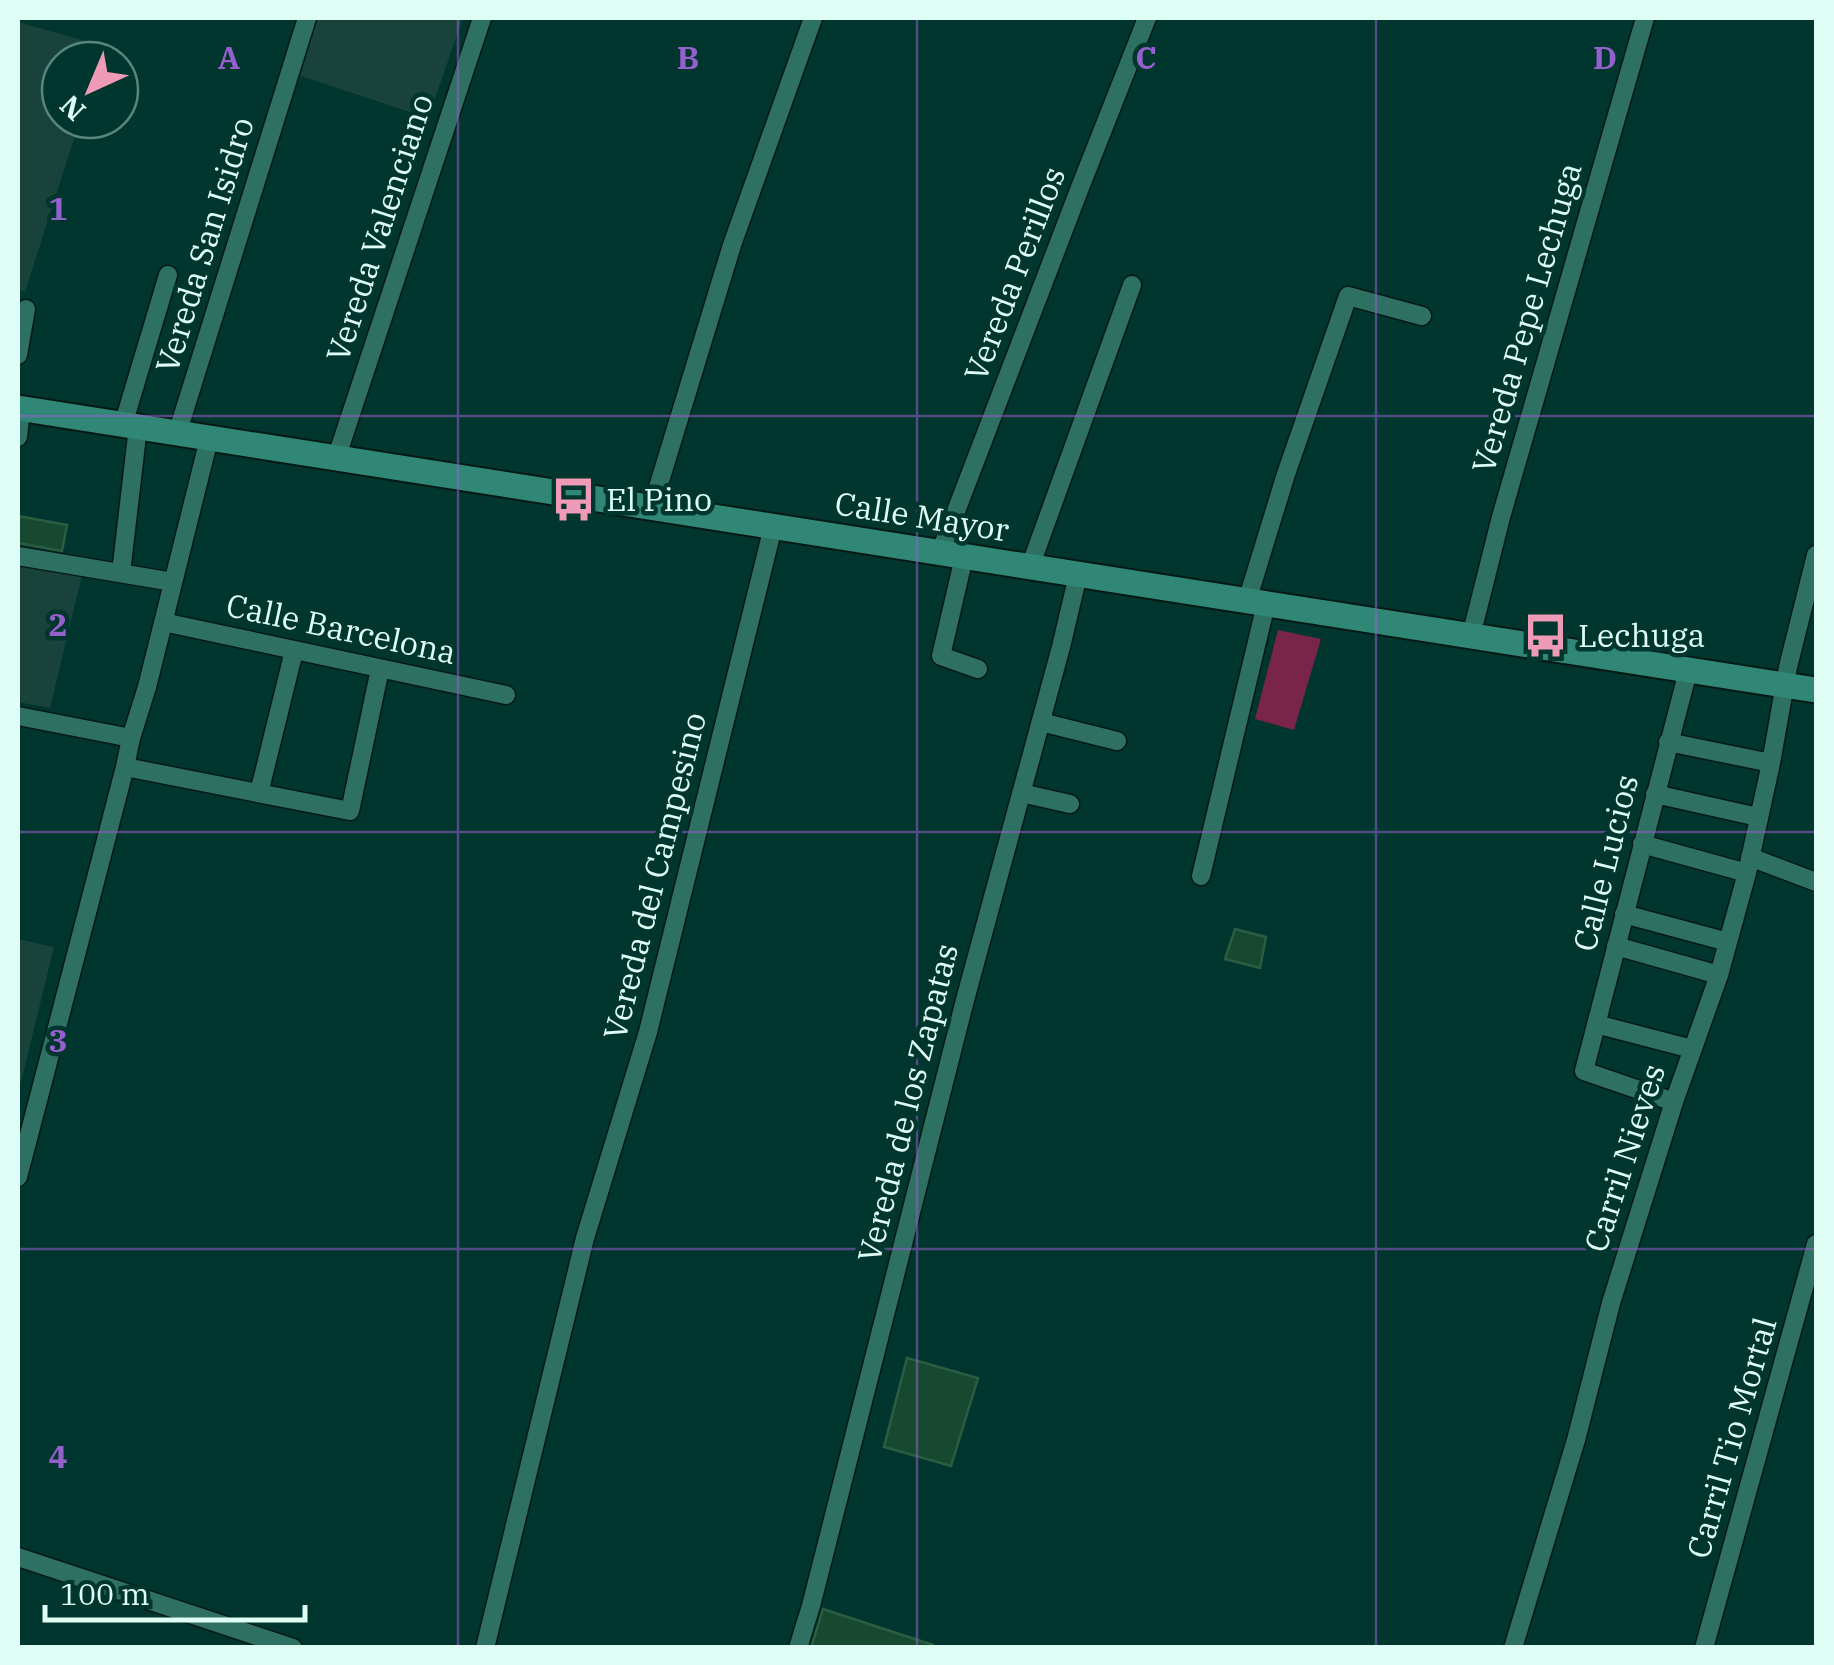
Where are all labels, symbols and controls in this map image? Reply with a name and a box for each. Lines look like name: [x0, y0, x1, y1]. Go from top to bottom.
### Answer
text: A: [218, 36, 240, 78]
text: B: [677, 36, 699, 78]
text: C: [1135, 36, 1157, 78]
text: D: [1593, 36, 1617, 78]
north arrow: [40, 40, 140, 140]
text: N: [51, 87, 93, 129]
street label: Vereda Valenciano: [316, 89, 442, 367]
street label: Vereda San Isidro: [145, 112, 263, 378]
street label: Vereda Pepe Lechuga: [1462, 158, 1590, 478]
street label: Vereda Perillos: [954, 160, 1074, 387]
text: 1: [48, 187, 68, 229]
bus stop icon: El Pino: [549, 476, 597, 524]
place label: El Pino: [606, 478, 712, 520]
street label: Calle Mayor: [832, 482, 1012, 551]
street label: Calle Barcelona: [223, 583, 460, 673]
text: 2: [48, 603, 68, 645]
bus stop icon: Lechuga: [1521, 612, 1569, 660]
place label: Lechuga: [1578, 614, 1705, 656]
street label: Vereda del Campesino: [593, 708, 715, 1044]
street label: Calle Lucios: [1563, 770, 1647, 955]
street label: Vereda de los Zapatas: [847, 939, 967, 1266]
text: 3: [48, 1019, 68, 1061]
street label: Carril Nieves: [1574, 1058, 1674, 1257]
street label: Carril Tio Mortal: [1677, 1312, 1785, 1563]
text: 4: [48, 1435, 68, 1477]
scale bar: [45, 1560, 305, 1622]
text: 100 m: [60, 1574, 150, 1613]

